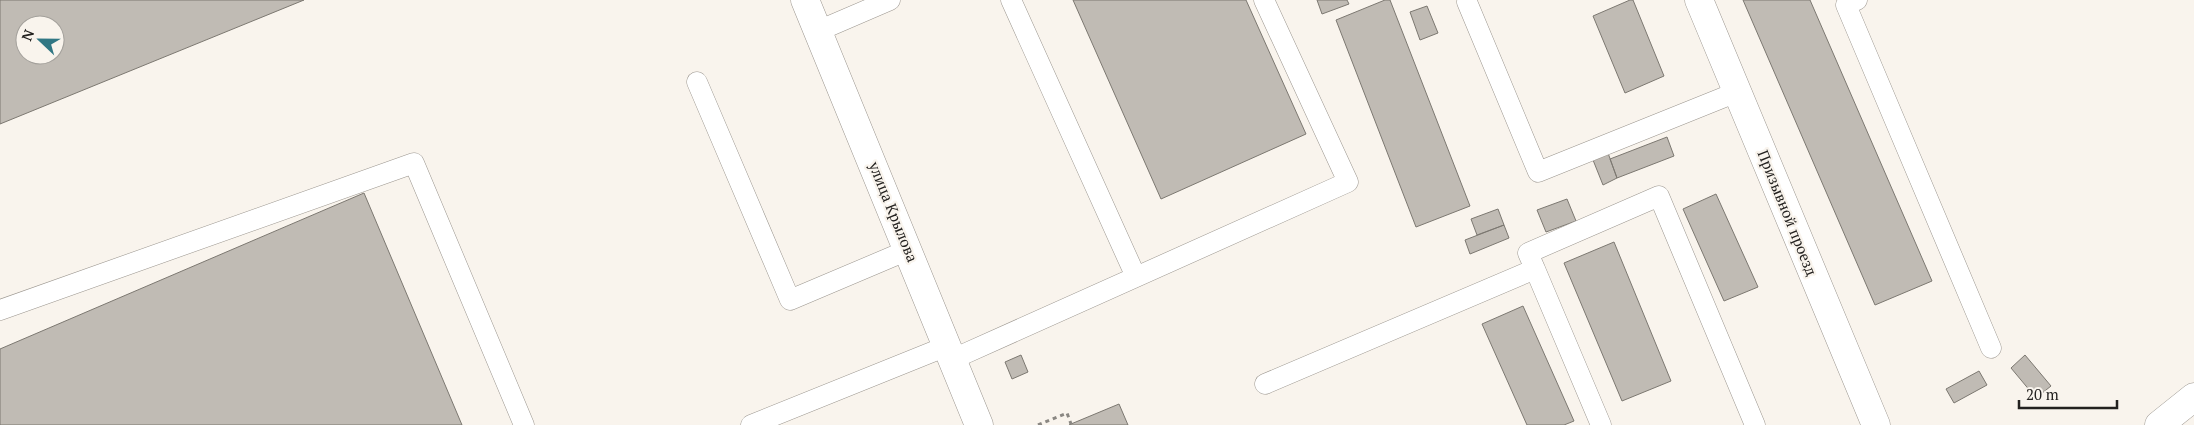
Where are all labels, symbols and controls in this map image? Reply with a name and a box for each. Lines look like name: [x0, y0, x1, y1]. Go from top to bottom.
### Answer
north arrow: [15, 15, 65, 65]
text: N: [17, 26, 38, 43]
street label: Призывной проезд: [1754, 147, 1822, 279]
street label: улица Крылова: [864, 158, 923, 265]
scale bar: [2019, 378, 2116, 410]
text: 20 m: [2026, 384, 2059, 404]

